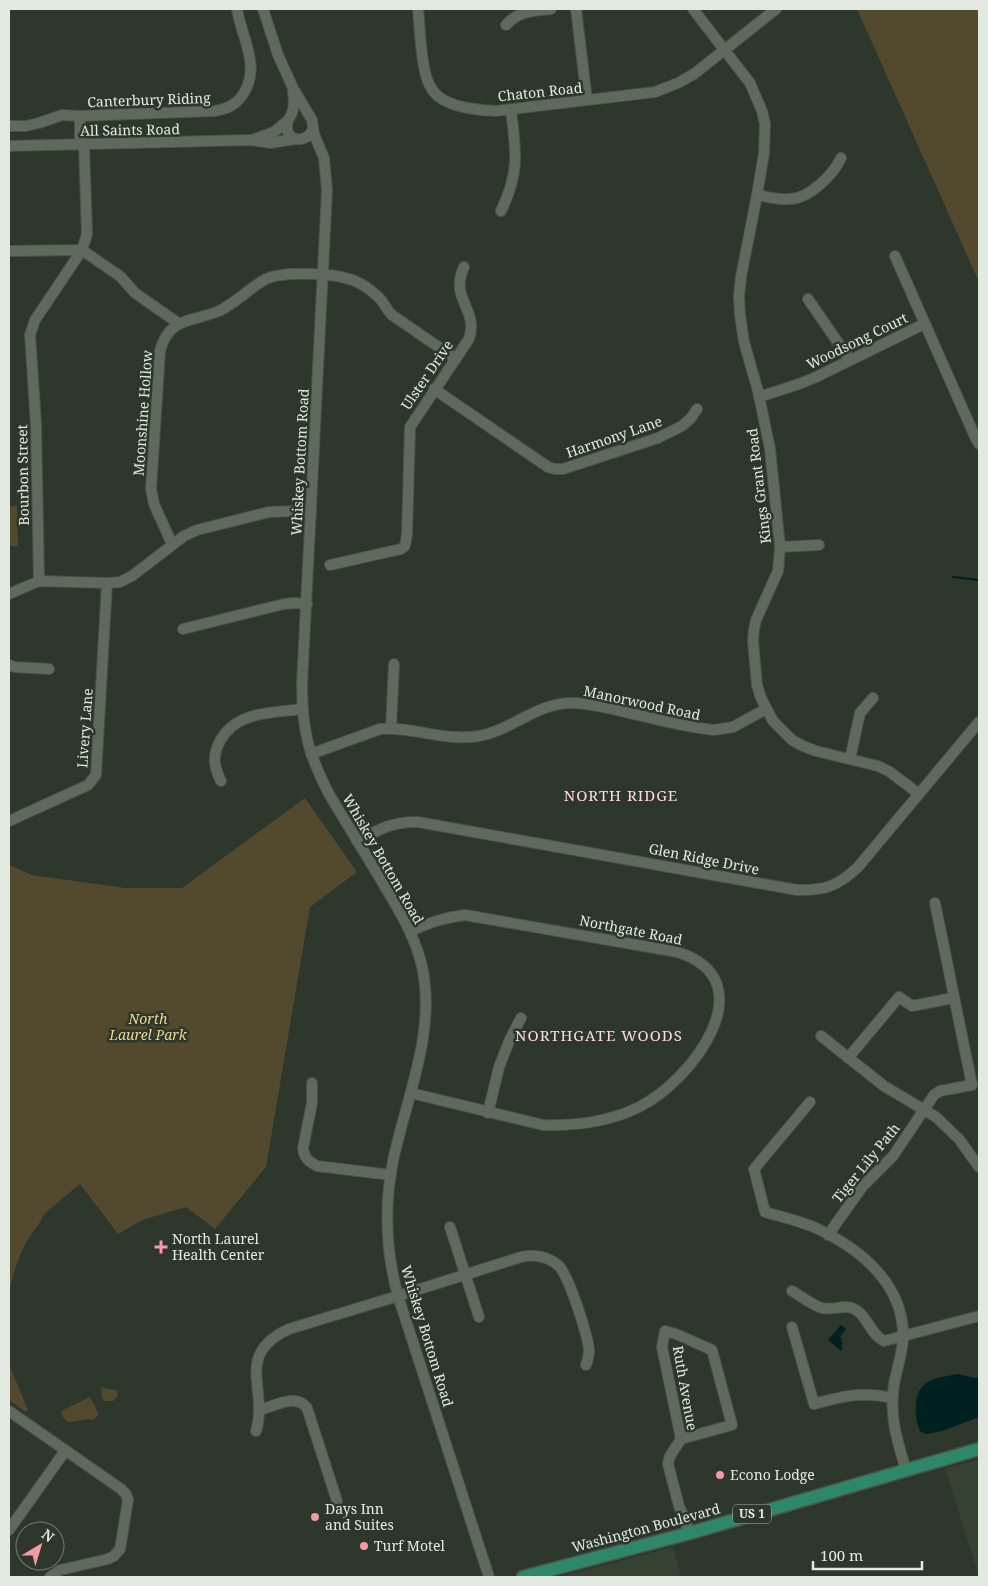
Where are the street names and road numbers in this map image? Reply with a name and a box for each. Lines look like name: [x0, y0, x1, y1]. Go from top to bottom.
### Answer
street label: Chaton Road: [497, 78, 583, 105]
street label: Canterbury Riding: [87, 88, 211, 111]
street label: All Saints Road: [80, 119, 180, 140]
street label: Woodsong Court: [803, 308, 911, 373]
street label: Ulster Drive: [396, 336, 457, 413]
street label: Moonshine Hollow: [129, 348, 156, 477]
street label: Whiskey Bottom Road: [286, 388, 313, 536]
street label: Harmony Lane: [563, 411, 664, 462]
street label: Bourbon Street: [12, 424, 33, 526]
street label: Kings Grant Road: [742, 427, 775, 545]
street label: Manorwood Road: [582, 681, 703, 724]
street label: Livery Lane: [72, 687, 97, 769]
street label: Whiskey Bottom Road: [338, 790, 429, 928]
street label: Glen Ridge Drive: [647, 838, 761, 879]
street label: Northgate Road: [578, 910, 685, 949]
street label: Tiger Lily Path: [828, 1119, 904, 1207]
street label: Whiskey Bottom Road: [397, 1263, 458, 1409]
street label: Ruth Avenue: [669, 1344, 702, 1432]
street label: Washington Boulevard: [570, 1498, 722, 1556]
road number: US 1: [733, 1505, 771, 1524]

